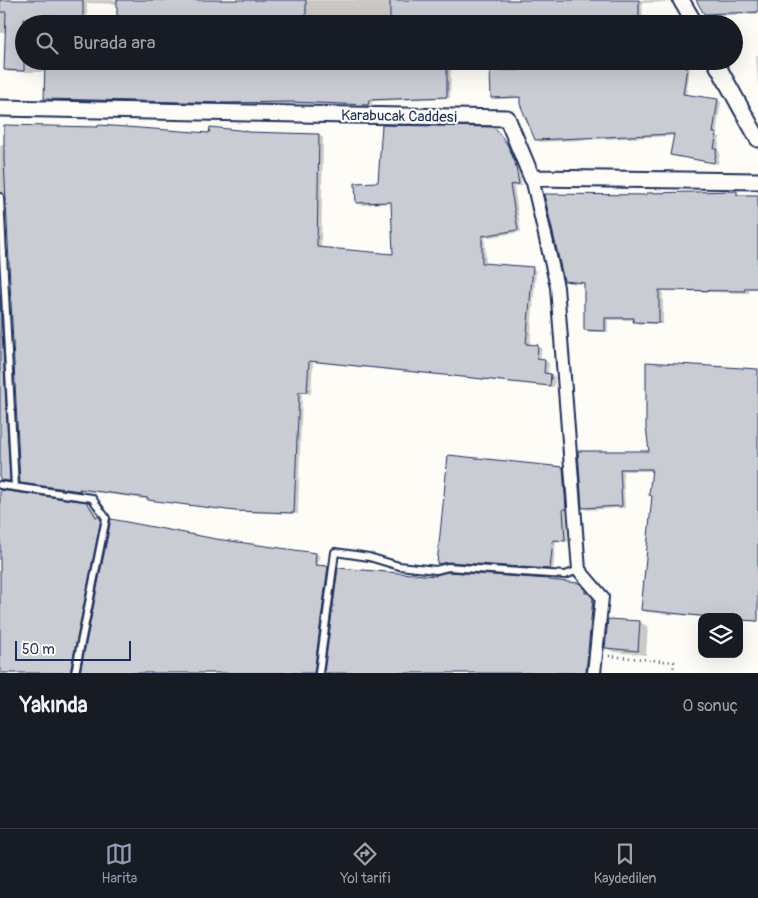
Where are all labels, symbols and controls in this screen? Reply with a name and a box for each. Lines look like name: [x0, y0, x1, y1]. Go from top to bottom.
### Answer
search box: [15, 15, 743, 70]
icon: search: [33, 29, 61, 57]
text: Burada ara: [73, 31, 156, 55]
street label: Karabucak Caddesi: [341, 106, 457, 127]
map controls: [698, 613, 743, 658]
button: layers: [698, 613, 743, 658]
scale bar: [15, 638, 131, 661]
text: 50 m: [22, 641, 55, 658]
text: Yakında: [20, 692, 87, 719]
text: 0 sonuç: [683, 696, 738, 716]
tab: Harita: [102, 840, 137, 887]
tab: Yol tarifi: [340, 840, 390, 887]
tab: Kaydedilen: [594, 840, 656, 887]

